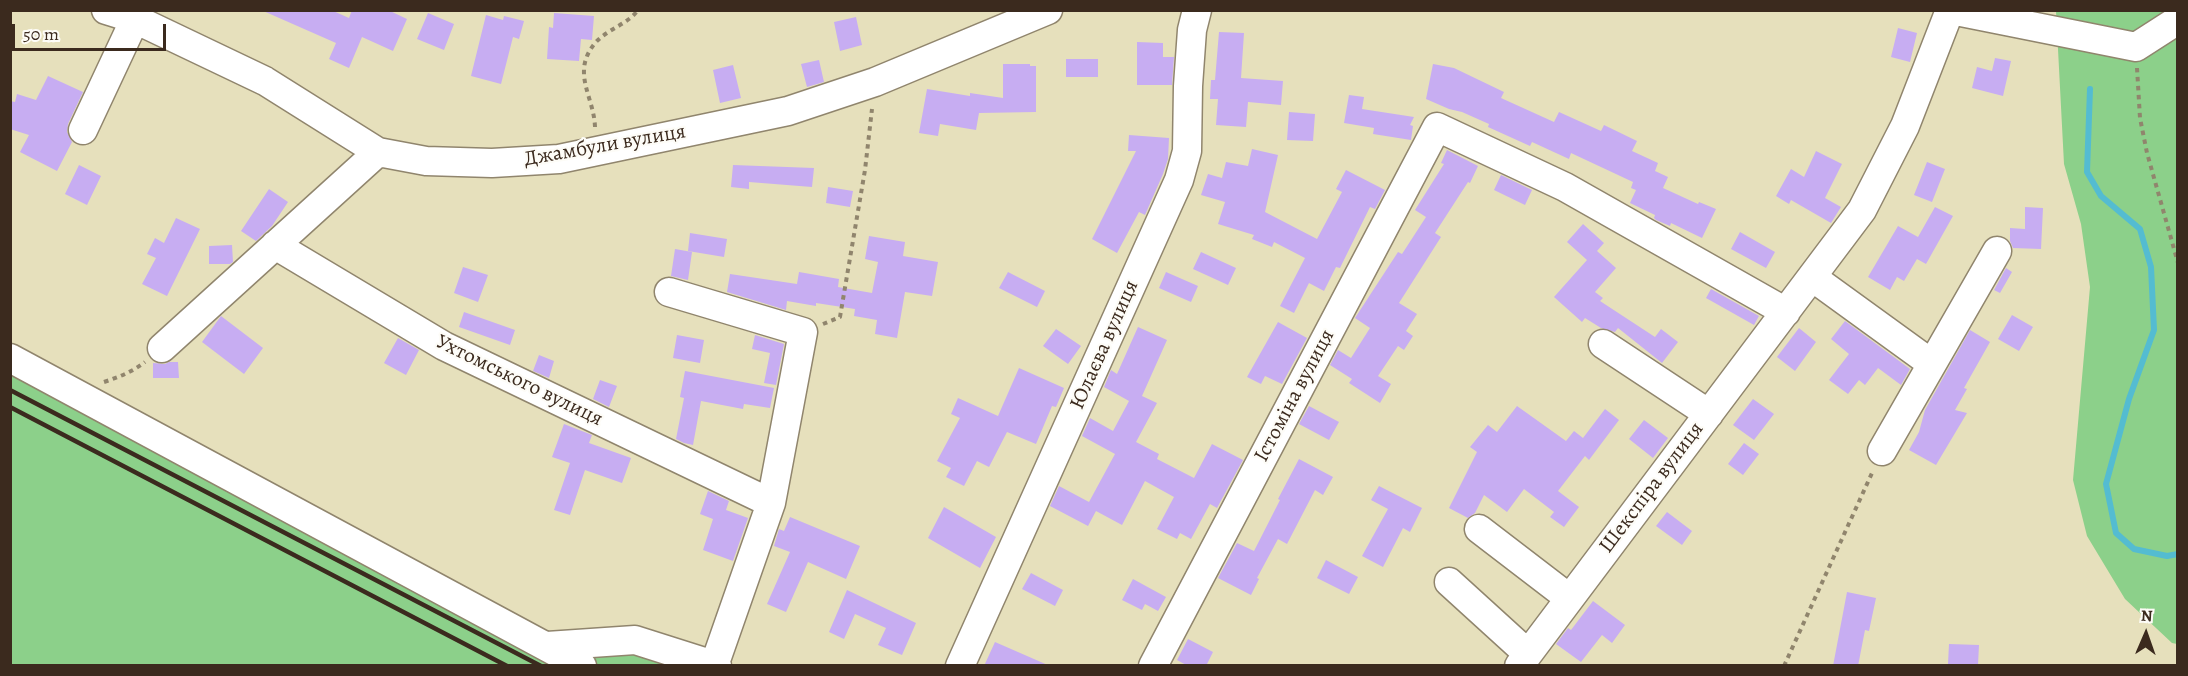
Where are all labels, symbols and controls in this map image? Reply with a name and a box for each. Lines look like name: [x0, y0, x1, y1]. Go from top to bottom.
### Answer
scale bar: [15, 12, 170, 50]
text: 50 m: [23, 22, 59, 46]
street label: Джамбули вулиця: [522, 119, 688, 173]
street label: Юлаєва вулиця: [1065, 277, 1145, 413]
street label: Істоміна вулиця: [1250, 325, 1340, 467]
street label: Ухтомського вулиця: [431, 330, 607, 432]
street label: Шекспіра вулиця: [1594, 417, 1710, 559]
north arrow: [2116, 604, 2176, 664]
text: N: [2140, 605, 2153, 627]

